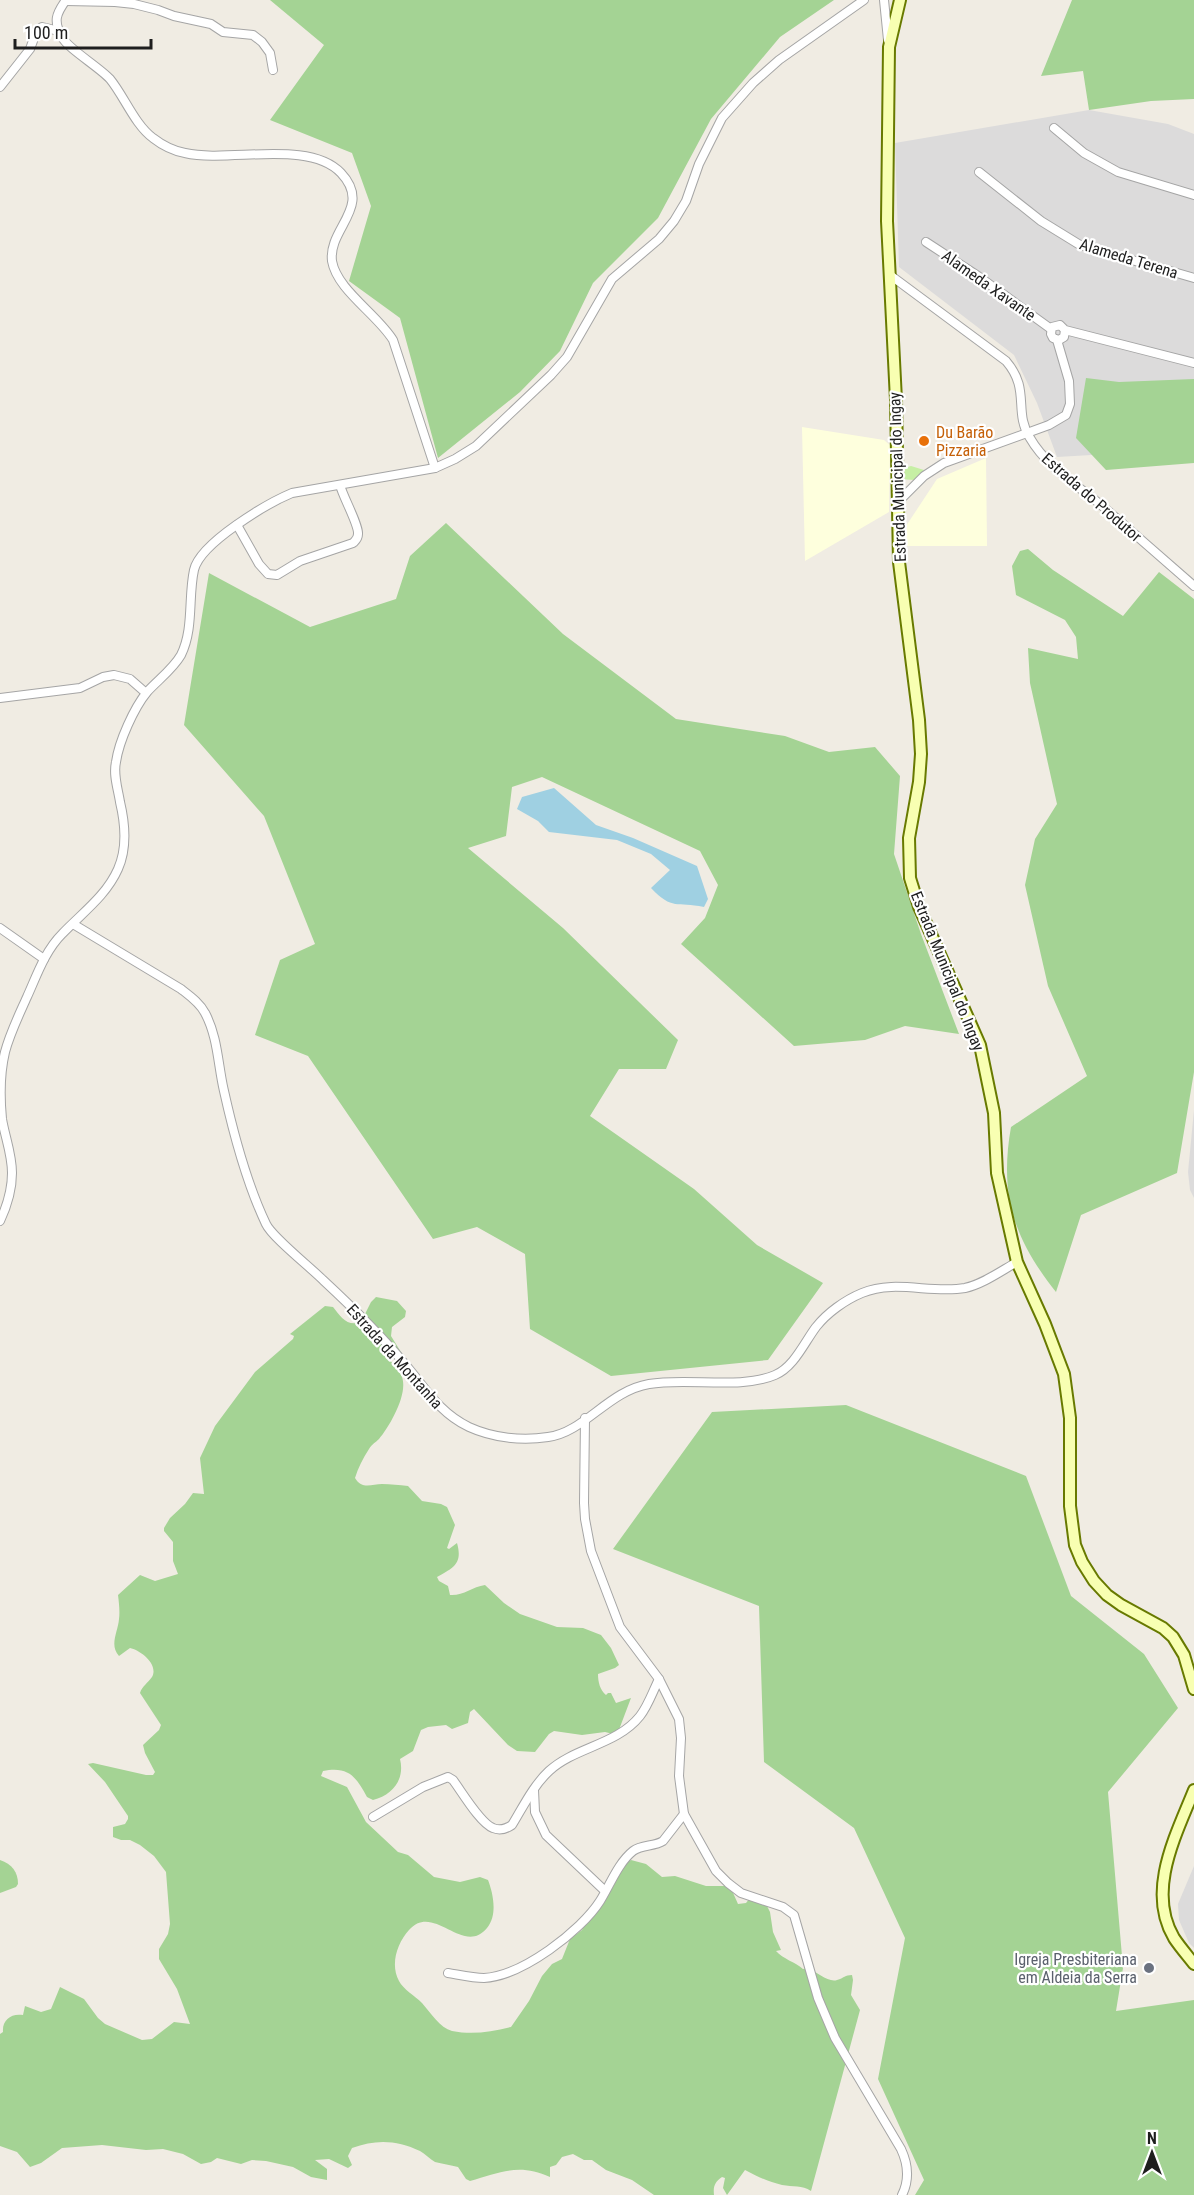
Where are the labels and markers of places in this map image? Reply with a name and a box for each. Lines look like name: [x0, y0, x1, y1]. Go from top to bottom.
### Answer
place label: Du Barão Pizzaria: [936, 423, 993, 460]
marker: Du Barão Pizzaria: [917, 434, 931, 448]
place label: Igreja Presbiteriana em Aldeia da Serra: [1014, 1950, 1137, 1987]
marker: Igreja Presbiteriana em Aldeia da Serra: [1142, 1961, 1156, 1975]

